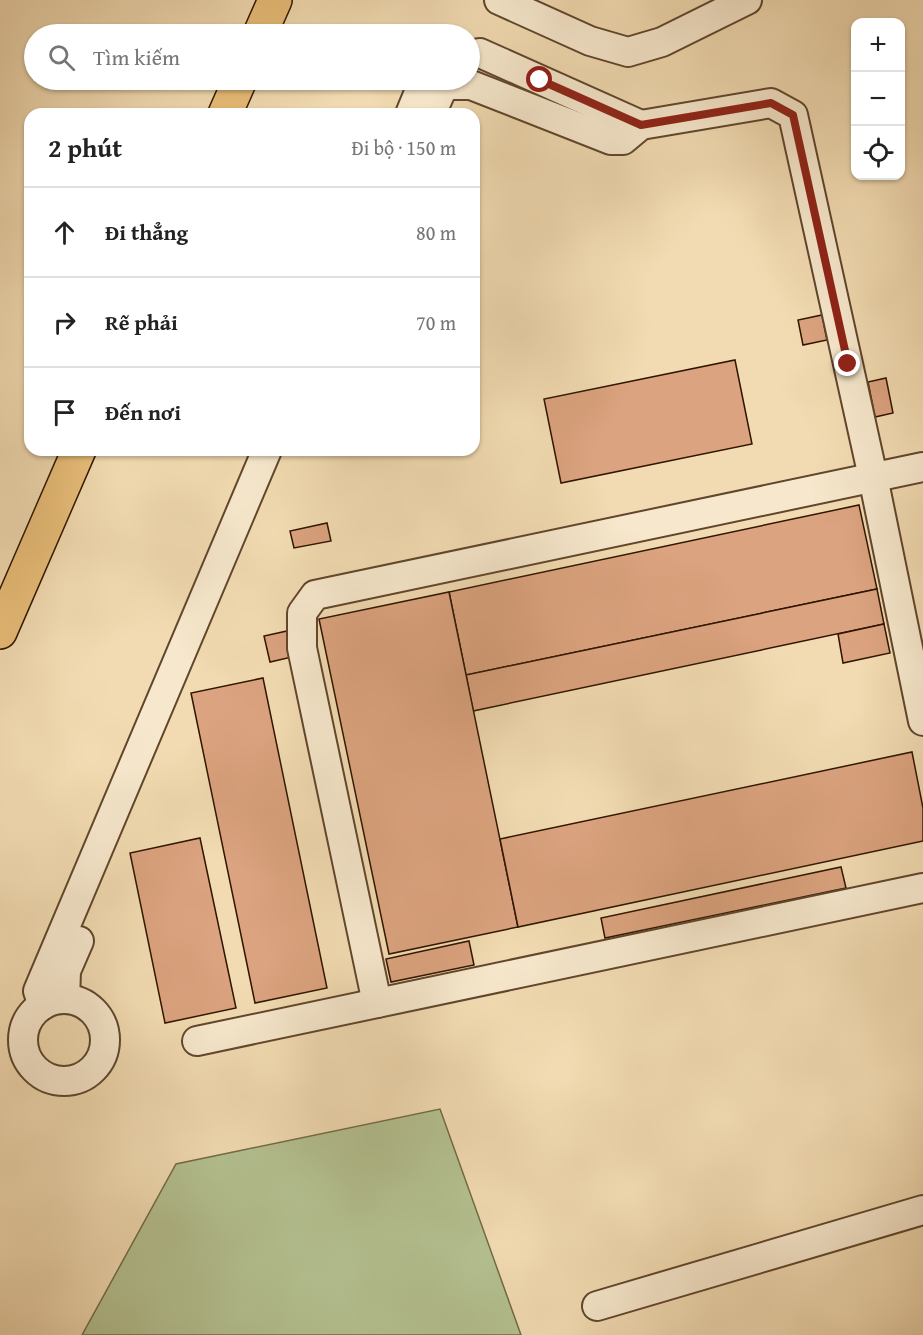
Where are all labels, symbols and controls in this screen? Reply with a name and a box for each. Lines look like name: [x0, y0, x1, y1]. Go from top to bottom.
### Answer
map controls: [851, 18, 905, 180]
button: +: [851, 18, 905, 72]
search box: [24, 24, 480, 90]
icon: search: [45, 41, 78, 74]
text: Tìm kiếm: [93, 41, 180, 73]
route start: [526, 66, 552, 92]
button: −: [851, 72, 905, 126]
button: locate: [851, 126, 905, 180]
text: 2 phút: [48, 128, 122, 167]
text: Đi bộ · 150 m: [352, 133, 456, 162]
icon: ahead: [48, 216, 81, 249]
text: Đi thẳng: [105, 216, 188, 248]
text: 80 m: [416, 218, 456, 247]
icon: right: [48, 306, 81, 339]
text: Rẽ phải: [105, 306, 178, 338]
text: 70 m: [416, 308, 456, 337]
route end: [834, 350, 860, 376]
icon: arrive: [48, 396, 81, 429]
text: Đến nơi: [105, 396, 181, 428]

